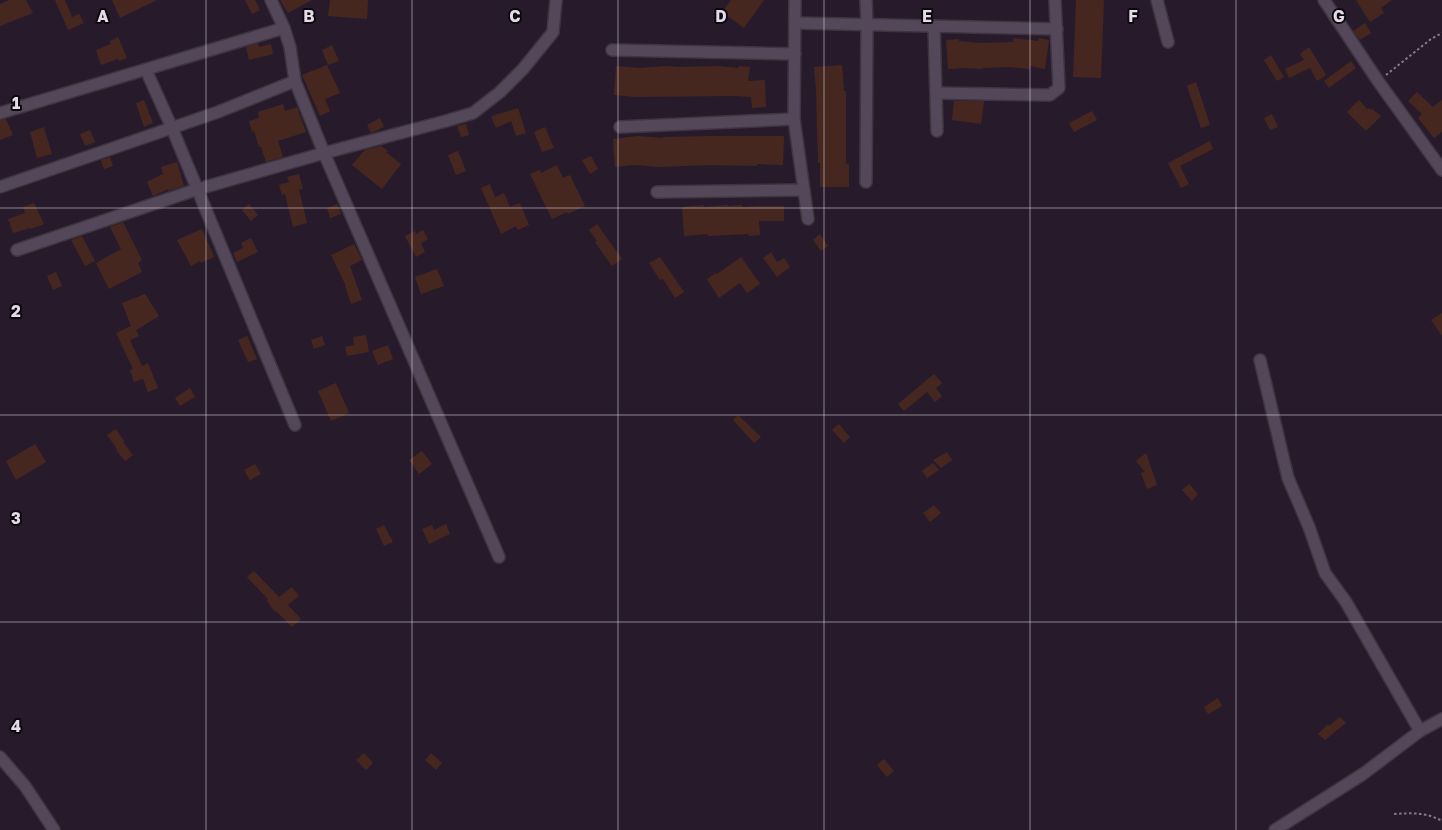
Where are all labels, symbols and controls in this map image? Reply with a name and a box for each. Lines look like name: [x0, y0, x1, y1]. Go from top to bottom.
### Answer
text: A: [97, 6, 109, 26]
text: B: [303, 6, 315, 26]
text: C: [509, 6, 521, 26]
text: D: [715, 6, 727, 26]
text: E: [922, 6, 932, 26]
text: F: [1128, 6, 1138, 26]
text: G: [1333, 6, 1345, 26]
text: 1: [12, 93, 20, 113]
text: 2: [11, 301, 21, 321]
text: 3: [11, 508, 21, 528]
text: 4: [11, 716, 21, 736]

